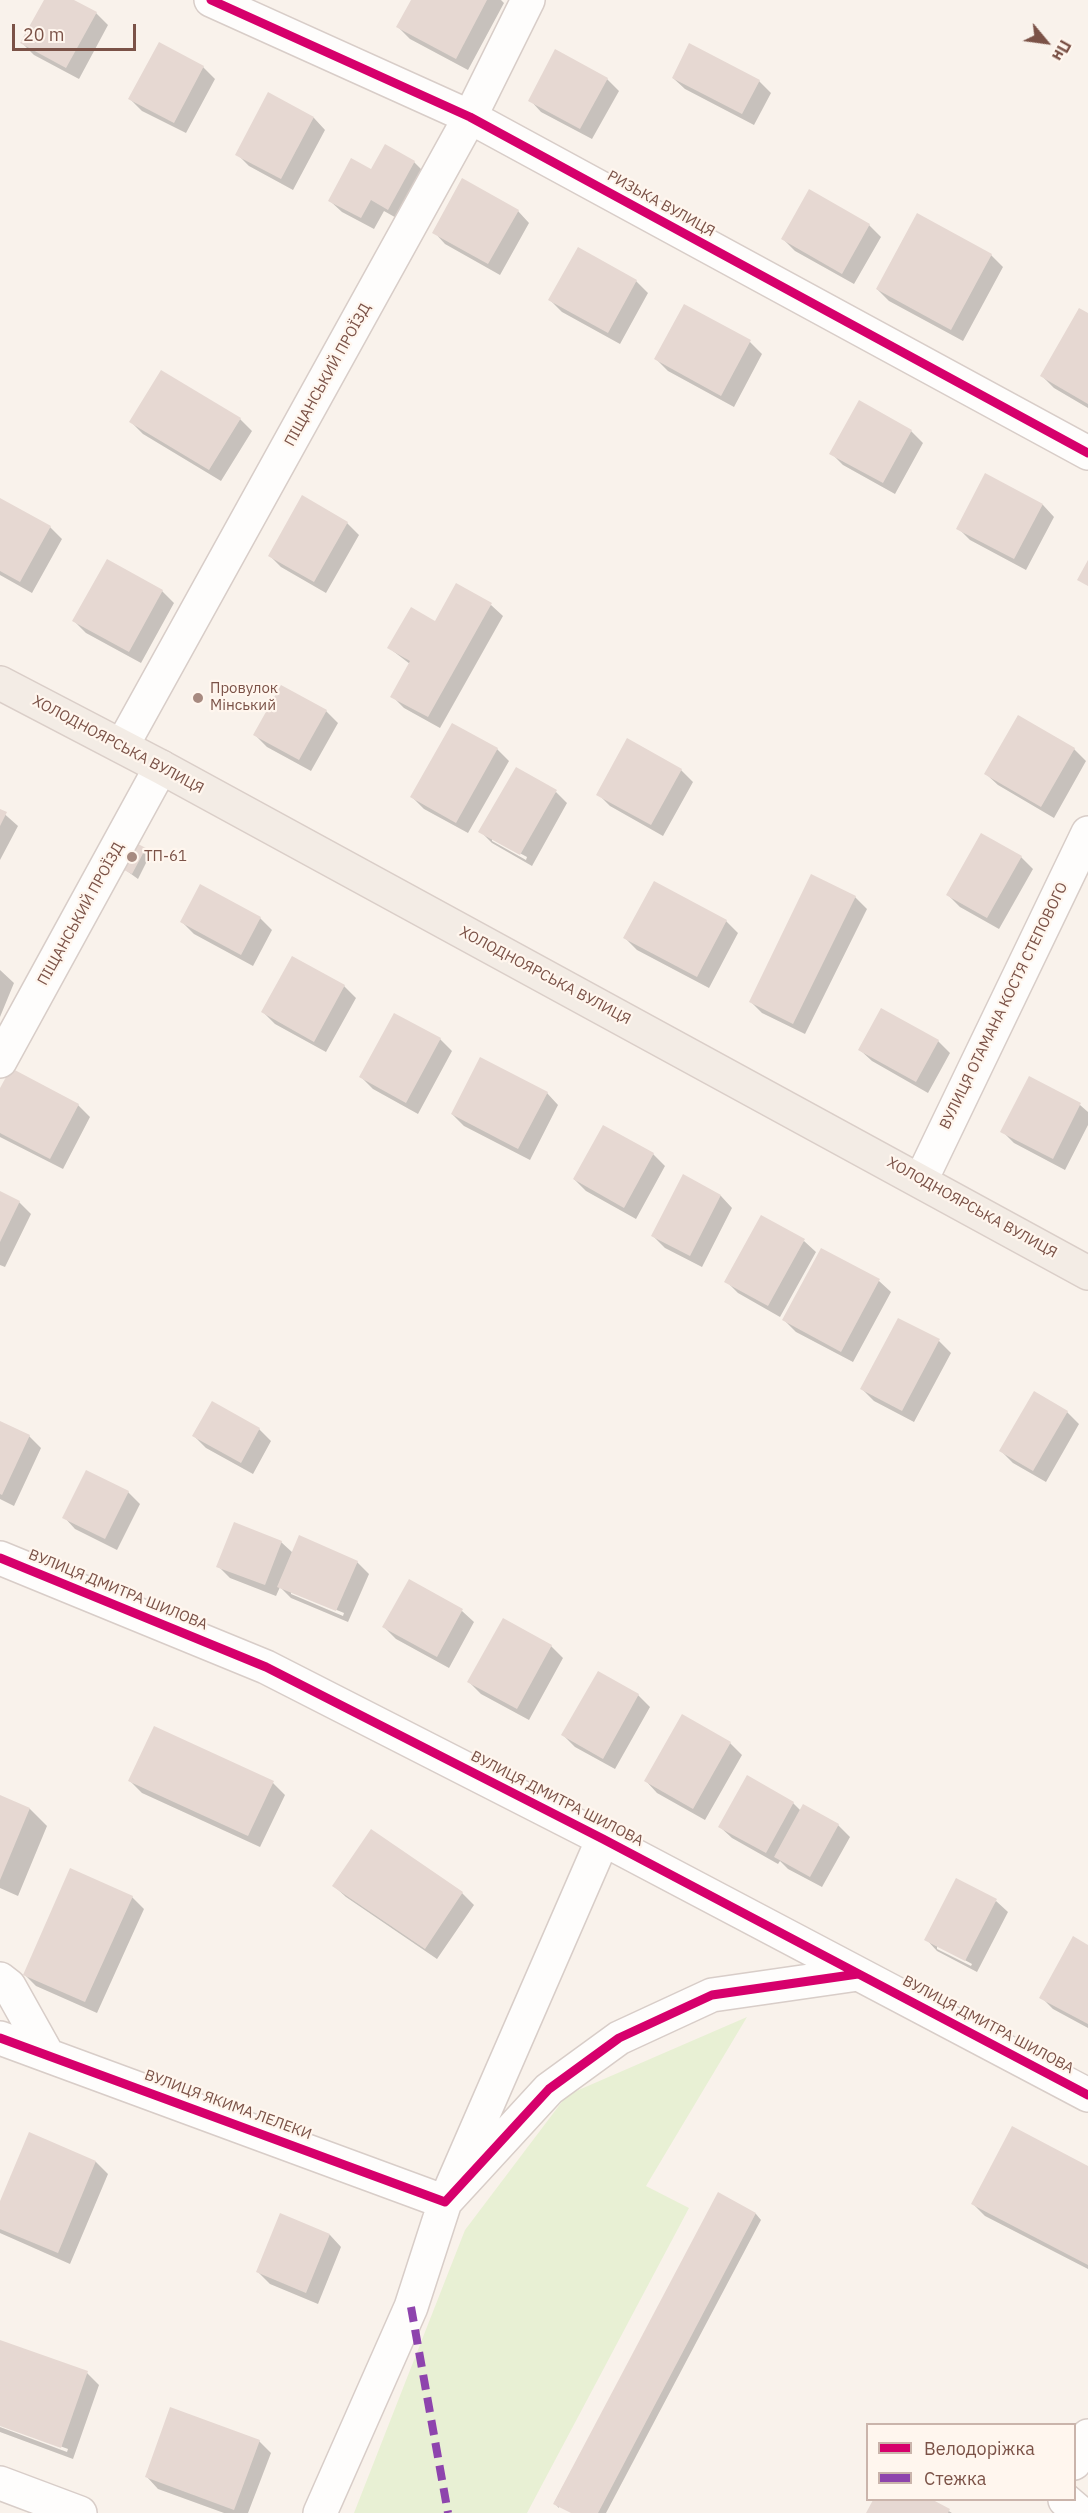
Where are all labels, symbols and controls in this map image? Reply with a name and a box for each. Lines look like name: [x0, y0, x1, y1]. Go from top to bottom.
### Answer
scale bar: [15, 12, 140, 50]
north arrow: [1016, 12, 1076, 72]
text: 20 m: [23, 23, 65, 46]
text: Пн: [1048, 37, 1076, 65]
street label: РИЗЬКА ВУЛИЦЯ: [604, 167, 718, 241]
street label: ПІЩАНСЬКИЙ ПРОЇЗД: [281, 300, 375, 450]
place label: Провулок Мінський: [210, 680, 278, 715]
marker: Провулок Мінський: [191, 691, 205, 705]
street label: ХОЛОДНОЯРСЬКА ВУЛИЦЯ: [29, 692, 207, 798]
street label: ПІЩАНСЬКИЙ ПРОЇЗД: [34, 839, 128, 989]
place label: ТП-61: [144, 848, 187, 866]
marker: ТП-61: [125, 850, 139, 864]
street label: ВУЛИЦЯ ОТАМАНА КОСТЯ СТЕПОВОГО: [936, 880, 1072, 1132]
street label: ХОЛОДНОЯРСЬКА ВУЛИЦЯ: [456, 923, 634, 1029]
street label: ХОЛОДНОЯРСЬКА ВУЛИЦЯ: [884, 1154, 1060, 1262]
street label: ВУЛИЦЯ ДМИТРА ШИЛОВА: [26, 1546, 210, 1634]
street label: ВУЛИЦЯ ДМИТРА ШИЛОВА: [468, 1747, 646, 1851]
street label: ВУЛИЦЯ ДМИТРА ШИЛОВА: [899, 1972, 1077, 2078]
street label: ВУЛИЦЯ ЯКИМА ЛЕЛЕКИ: [142, 2066, 314, 2144]
legend: [866, 2423, 1076, 2501]
text: Велодоріжка: [924, 2437, 1035, 2460]
text: Стежка: [924, 2467, 986, 2490]

